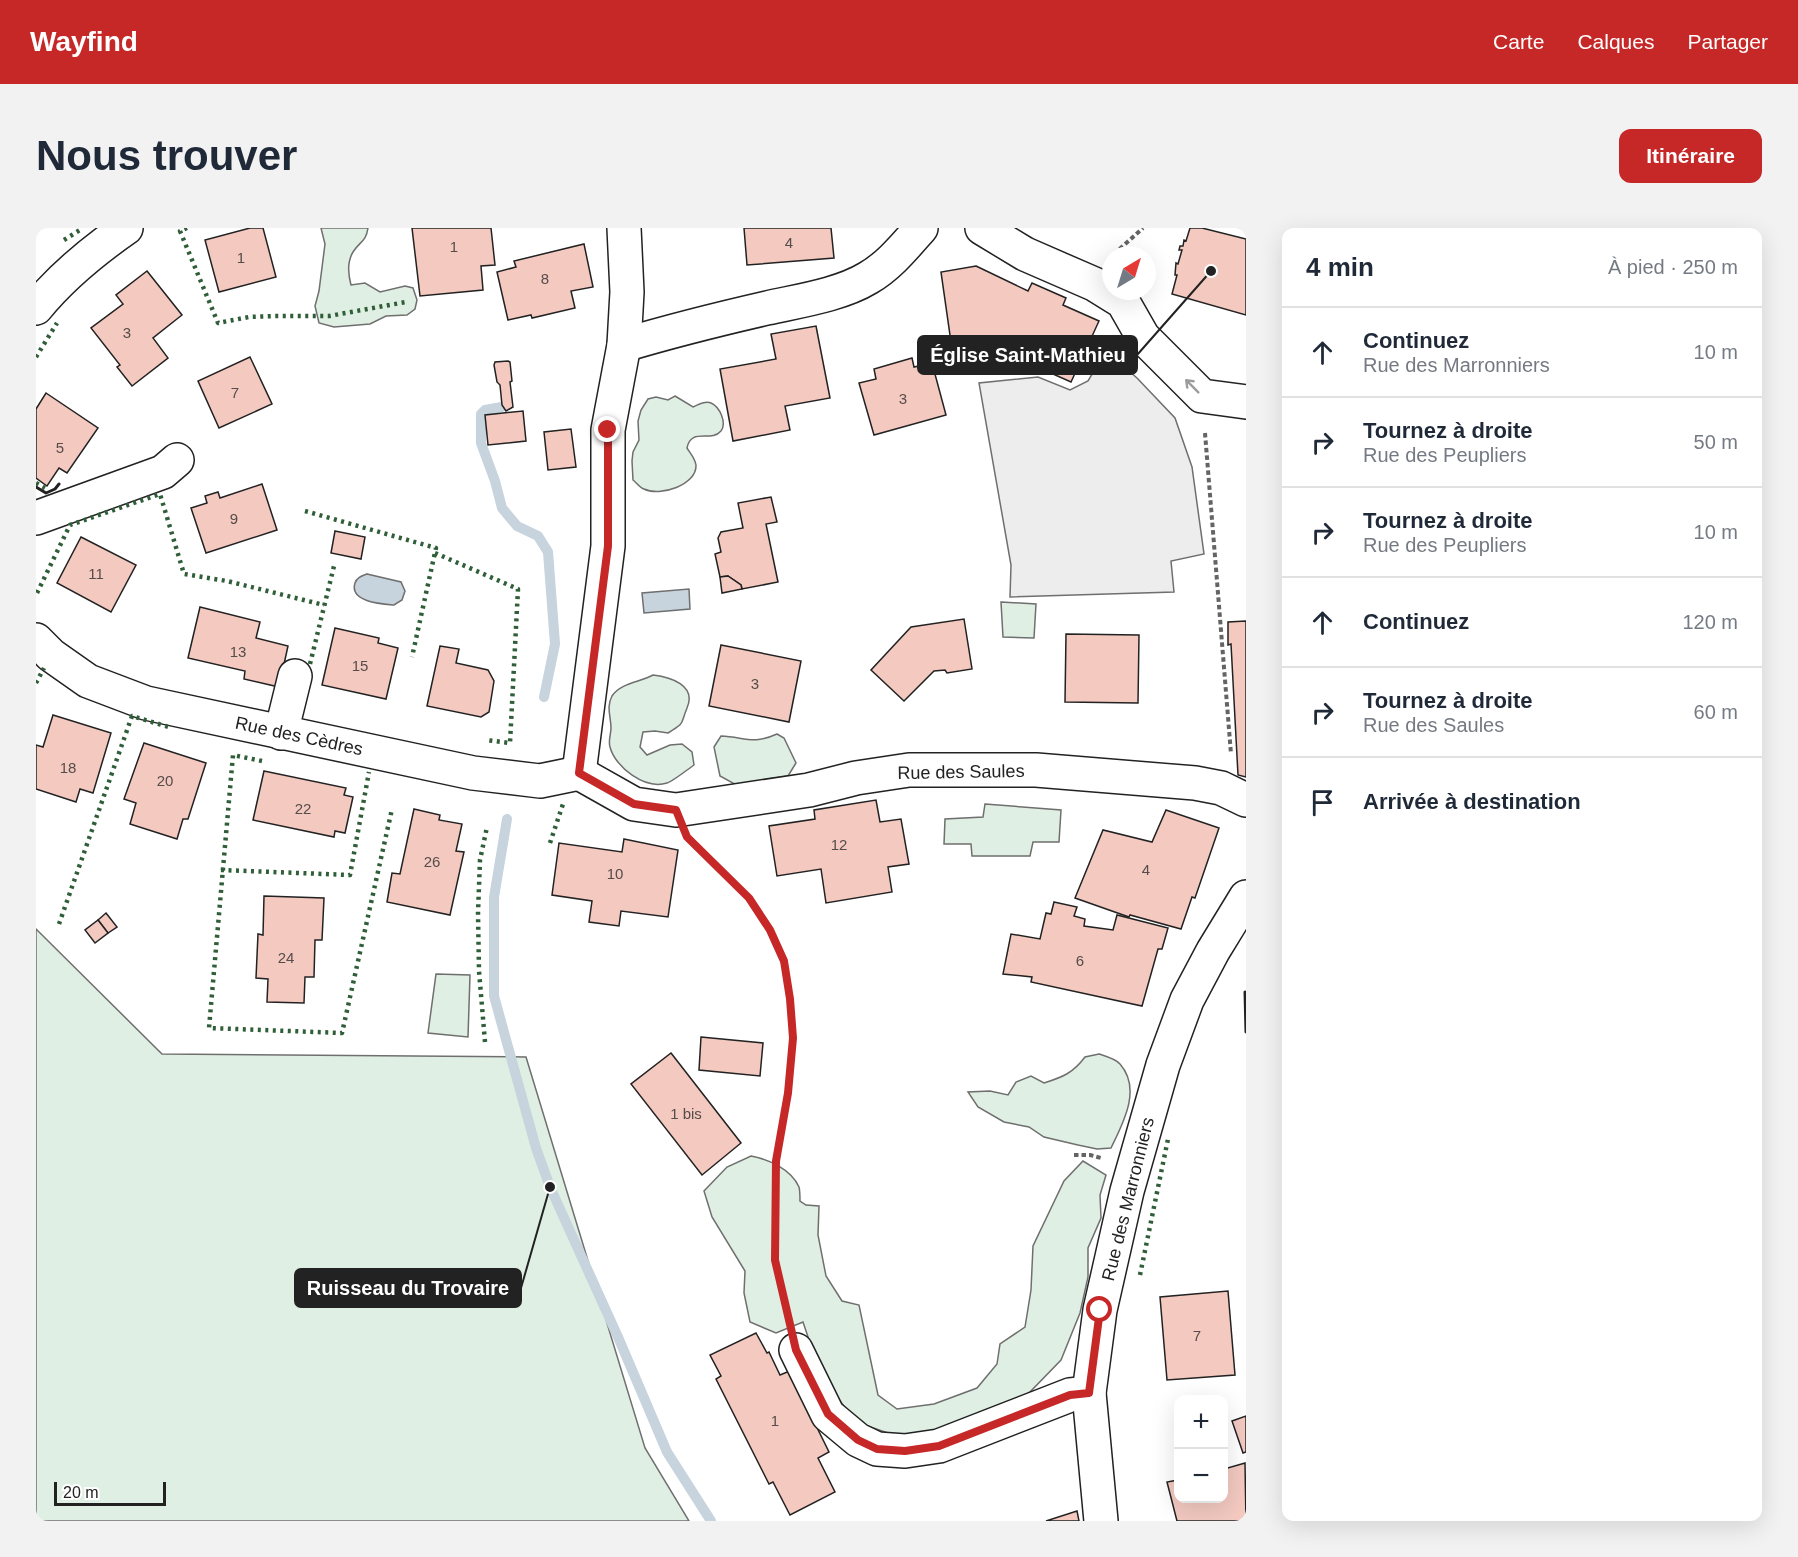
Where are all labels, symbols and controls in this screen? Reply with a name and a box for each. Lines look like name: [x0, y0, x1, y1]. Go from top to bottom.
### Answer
text: Wayfind: [30, 26, 138, 57]
text: Carte: [1493, 30, 1544, 53]
text: Calques: [1577, 30, 1654, 53]
text: Partager: [1687, 30, 1768, 53]
button: Itinéraire: [1619, 129, 1762, 183]
text: Nous trouver: [36, 132, 297, 179]
house number: 4: [785, 234, 793, 251]
house number: 1: [450, 238, 458, 255]
north arrow: [1102, 246, 1156, 300]
house number: 1: [237, 249, 245, 266]
text: 4 min: [1306, 252, 1374, 282]
text: À pied · 250 m: [1608, 256, 1738, 278]
house number: 8: [541, 270, 549, 287]
house number: 3: [123, 324, 131, 341]
text: Continuez: [1363, 328, 1469, 353]
callout: Église Saint-Mathieu: [918, 336, 1137, 374]
icon: ahead: [1306, 336, 1339, 369]
text: 10 m: [1694, 341, 1738, 363]
text: Église Saint-Mathieu: [930, 344, 1126, 366]
text: Rue des Marronniers: [1363, 354, 1550, 376]
one-way arrow: [1185, 379, 1199, 394]
house number: 7: [231, 384, 239, 401]
house number: 3: [899, 390, 907, 407]
route end: [594, 416, 620, 442]
text: Tournez à droite: [1363, 418, 1533, 443]
icon: right: [1306, 426, 1339, 459]
text: 50 m: [1694, 431, 1738, 453]
house number: 5: [56, 439, 64, 456]
text: Rue des Peupliers: [1363, 444, 1526, 466]
text: Tournez à droite: [1363, 508, 1533, 533]
house number: 9: [230, 510, 238, 527]
icon: right: [1306, 516, 1339, 549]
text: 10 m: [1694, 521, 1738, 543]
text: Rue des Peupliers: [1363, 534, 1526, 556]
house number: 11: [88, 565, 104, 582]
icon: ahead: [1306, 606, 1339, 639]
text: Continuez: [1363, 609, 1469, 634]
text: 120 m: [1682, 611, 1738, 633]
house number: 13: [230, 643, 246, 660]
house number: 15: [352, 657, 368, 674]
house number: 3: [751, 675, 759, 692]
text: Tournez à droite: [1363, 688, 1533, 713]
icon: right: [1306, 696, 1339, 729]
text: 60 m: [1694, 701, 1738, 723]
street label: Rue des Cèdres: [233, 713, 365, 759]
text: Rue des Saules: [1363, 714, 1504, 736]
house number: 18: [60, 759, 76, 776]
street label: Rue des Saules: [897, 761, 1025, 783]
house number: 20: [157, 772, 173, 789]
icon: arrive: [1306, 786, 1339, 819]
text: Arrivée à destination: [1363, 789, 1581, 814]
house number: 22: [295, 800, 311, 817]
house number: 12: [831, 836, 847, 853]
house number: 26: [424, 853, 440, 870]
house number: 4: [1142, 861, 1150, 878]
house number: 10: [607, 865, 623, 882]
house number: 24: [278, 949, 294, 966]
house number: 6: [1076, 952, 1084, 969]
house number: 1 bis: [670, 1105, 702, 1122]
street label: Rue des Marronniers: [1098, 1115, 1158, 1283]
callout: Ruisseau du Trovaire: [295, 1269, 521, 1307]
text: Ruisseau du Trovaire: [307, 1277, 509, 1299]
route start: [1086, 1296, 1112, 1322]
house number: 7: [1193, 1327, 1201, 1344]
map controls: [1174, 1395, 1228, 1503]
button: +: [1174, 1395, 1228, 1449]
house number: 1: [771, 1412, 779, 1429]
button: −: [1174, 1449, 1228, 1503]
scale bar: [54, 1479, 166, 1506]
text: 20 m: [63, 1484, 99, 1501]

